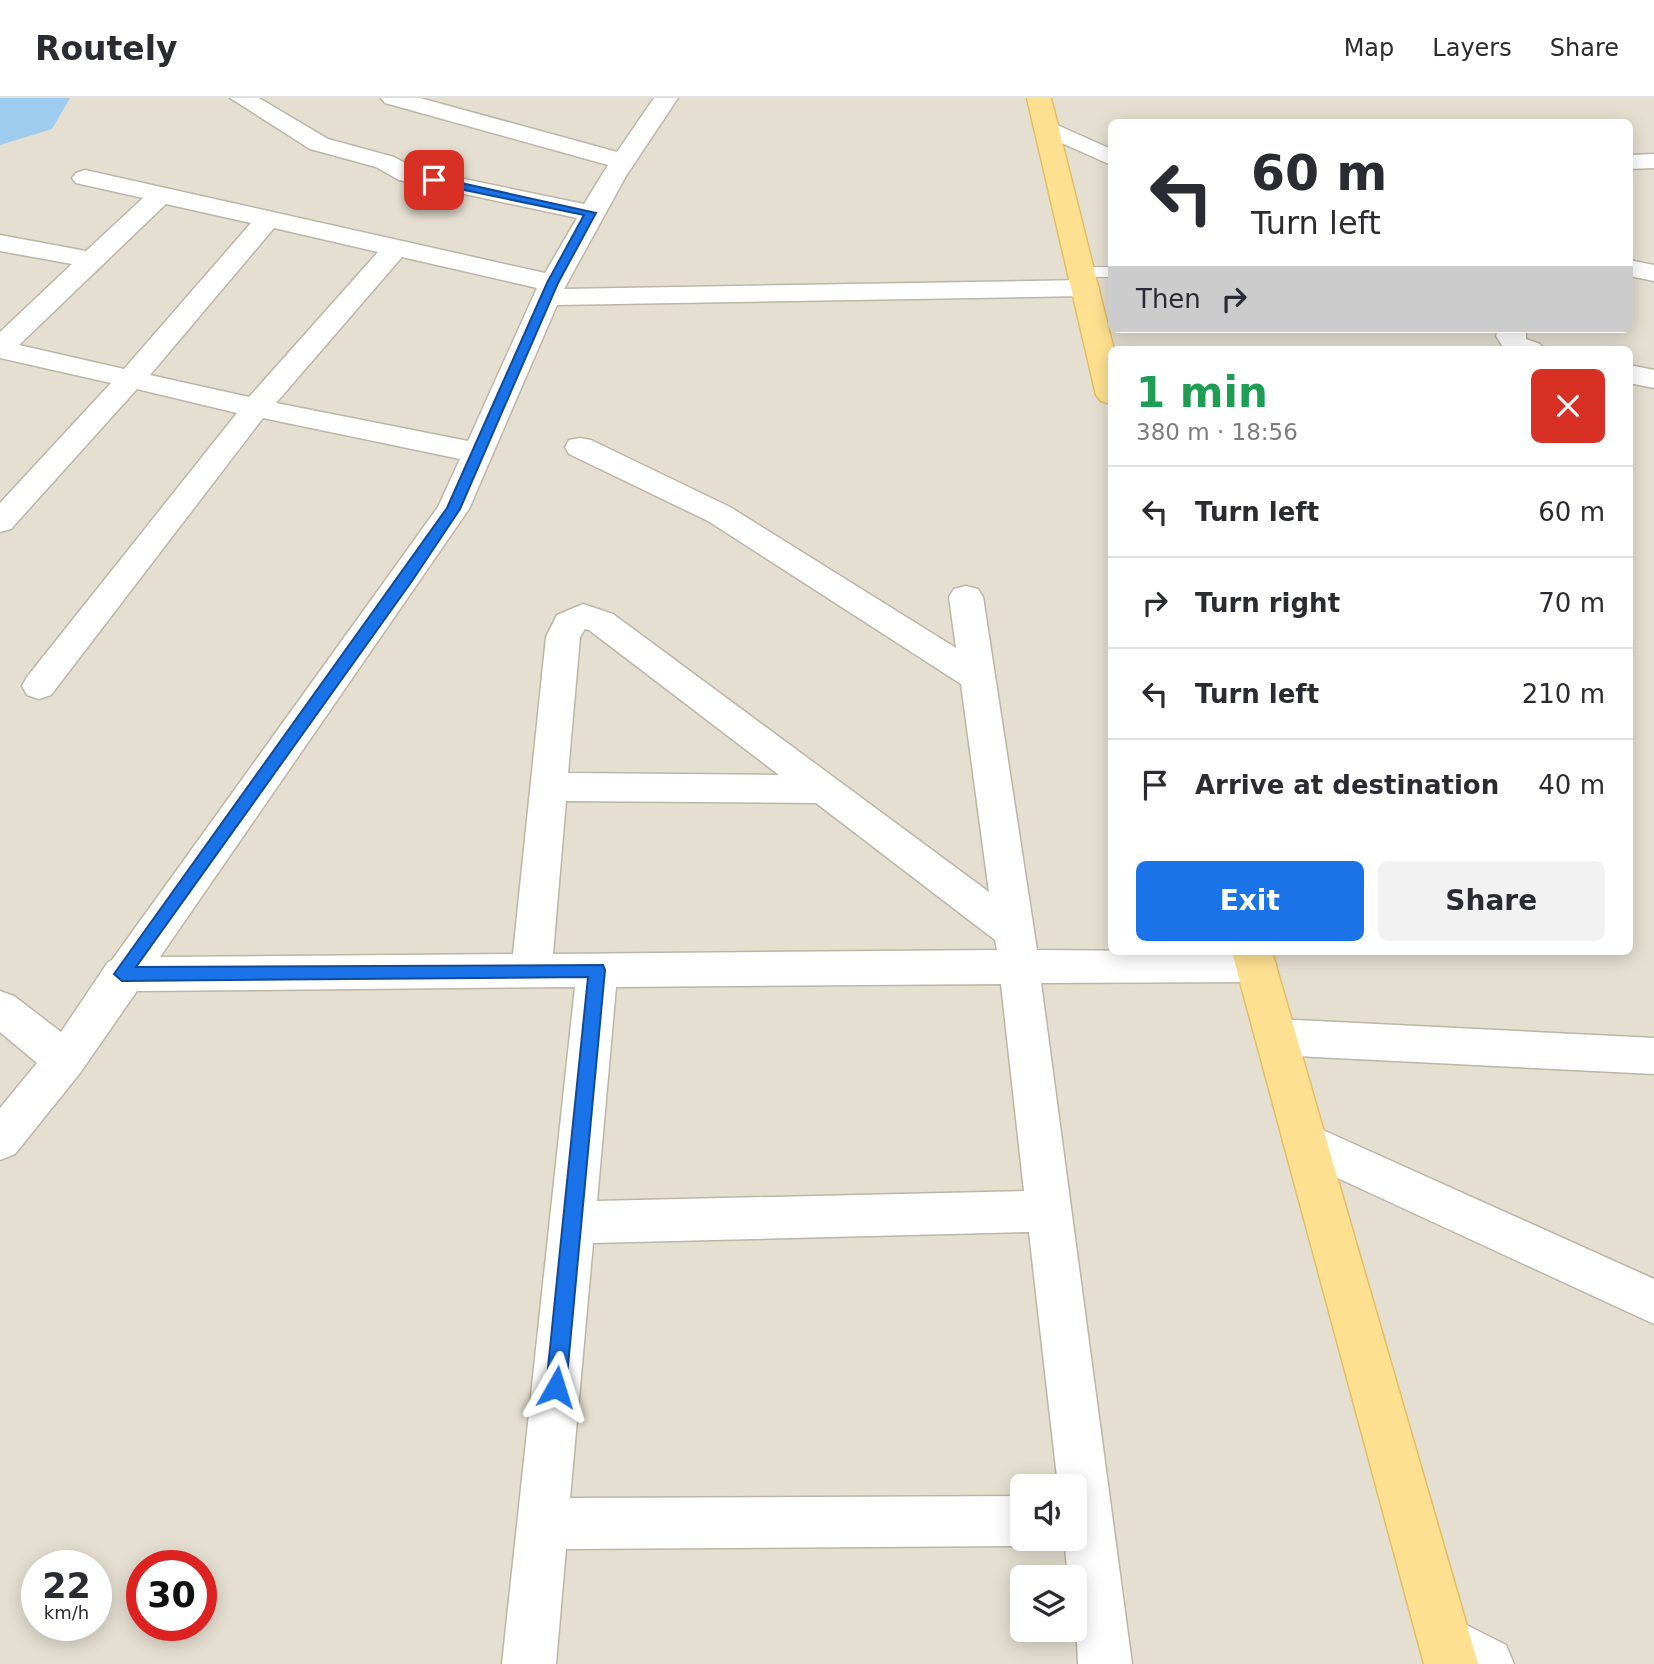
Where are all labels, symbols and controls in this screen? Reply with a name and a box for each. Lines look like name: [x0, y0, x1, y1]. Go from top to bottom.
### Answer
text: Routely: [35, 29, 178, 68]
text: Map: [1344, 34, 1394, 62]
text: Layers: [1432, 34, 1512, 62]
text: Share: [1550, 34, 1619, 62]
text: 60 m: [1251, 145, 1387, 202]
icon: left: [1136, 147, 1227, 238]
pin: [404, 150, 464, 210]
icon: arrive: [415, 161, 453, 199]
text: Turn left: [1251, 204, 1381, 242]
icon: right: [1215, 280, 1253, 318]
text: Then: [1136, 284, 1201, 314]
text: 1 min: [1136, 368, 1268, 417]
button: close: [1531, 369, 1605, 443]
text: 380 m · 18:56: [1136, 419, 1298, 445]
icon: left: [1136, 493, 1174, 531]
text: Turn left: [1195, 497, 1319, 527]
text: 60 m: [1538, 497, 1605, 527]
icon: right: [1136, 584, 1174, 622]
text: Turn right: [1195, 588, 1340, 618]
text: 70 m: [1538, 588, 1605, 618]
icon: left: [1136, 675, 1174, 713]
text: Turn left: [1195, 679, 1319, 709]
text: 210 m: [1522, 679, 1605, 709]
icon: arrive: [1136, 766, 1174, 804]
text: Arrive at destination: [1195, 770, 1499, 800]
text: 40 m: [1538, 770, 1605, 800]
button: Exit: [1136, 861, 1364, 941]
button: Share: [1378, 861, 1605, 941]
position arrow: [519, 1350, 593, 1424]
map controls: [1010, 1474, 1087, 1642]
button: sound: [1010, 1474, 1087, 1551]
speed limit sign: 30: [126, 1550, 217, 1641]
button: layers: [1010, 1565, 1087, 1642]
text: 22: [42, 1566, 91, 1606]
text: km/h: [44, 1602, 89, 1623]

